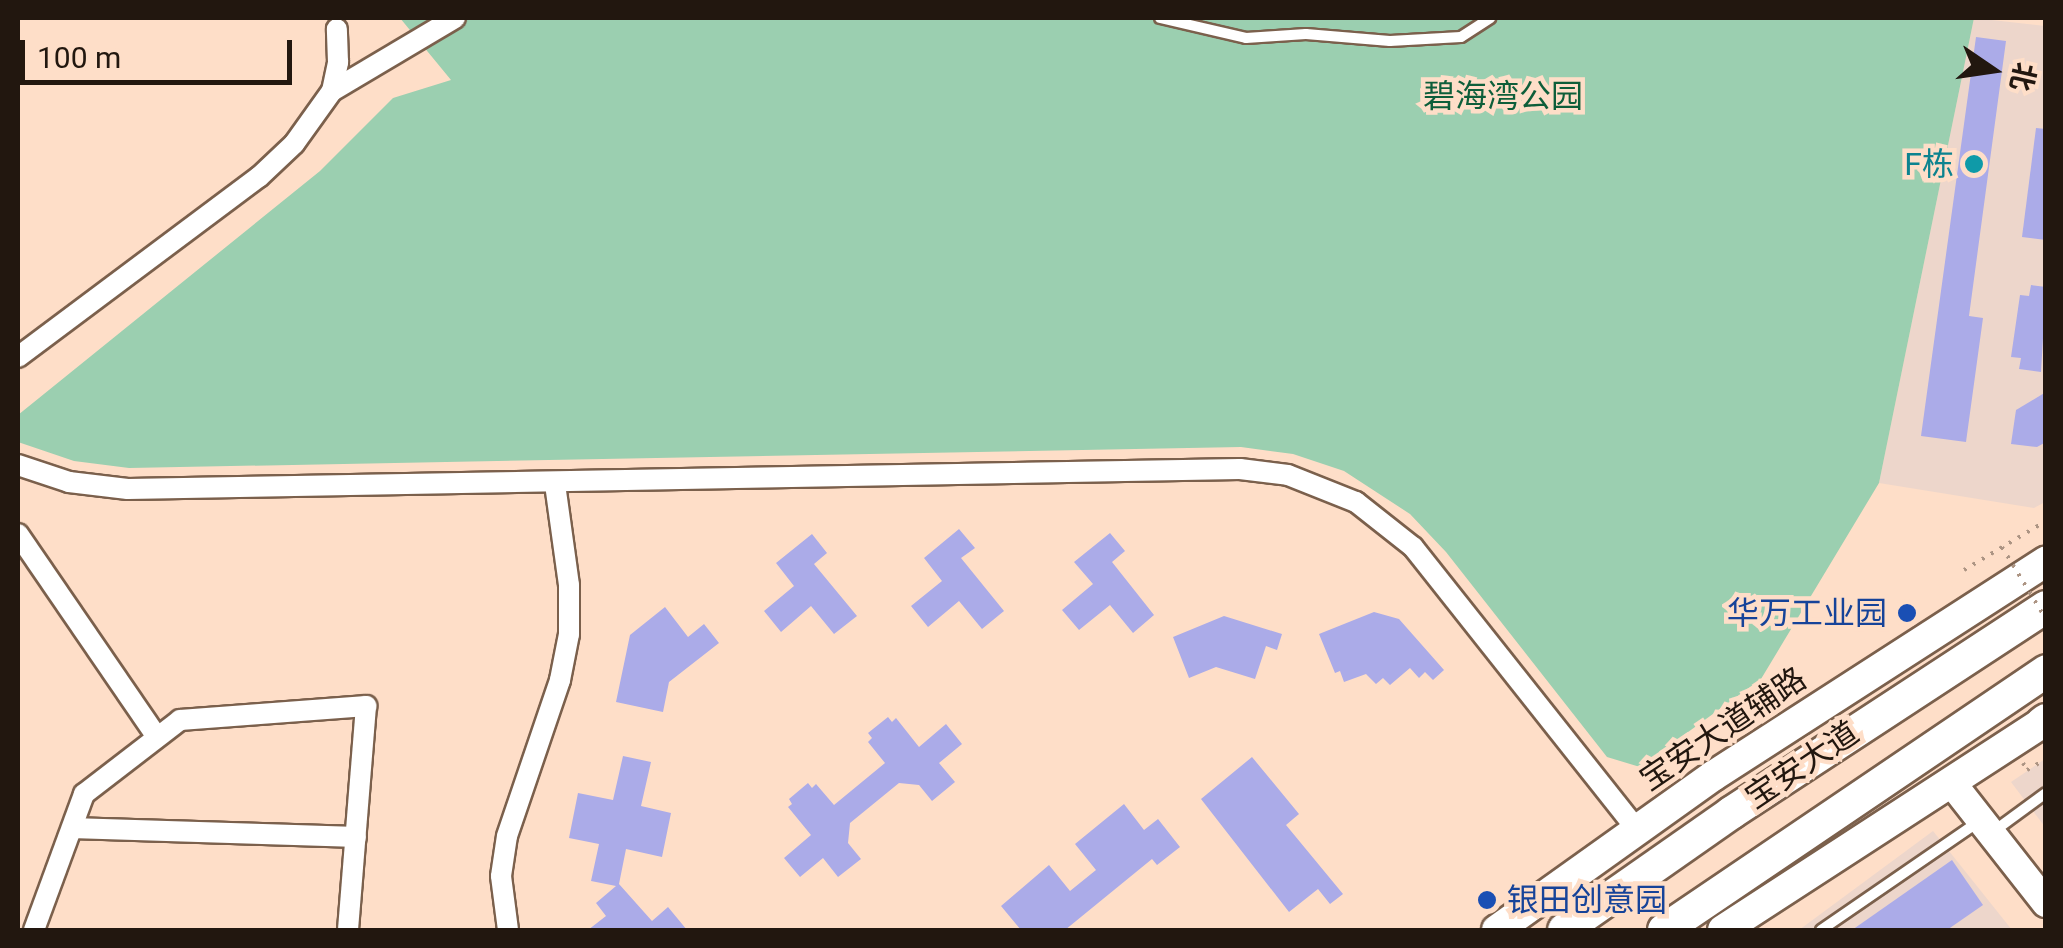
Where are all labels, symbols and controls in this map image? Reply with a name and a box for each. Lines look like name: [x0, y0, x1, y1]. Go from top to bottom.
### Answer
scale bar: [25, 20, 298, 82]
north arrow: [1943, 20, 2043, 120]
text: 100 m: [37, 40, 121, 75]
text: 北: [2003, 59, 2042, 94]
park label: 碧海湾公园: [1423, 77, 1583, 115]
place label: F栋: [1904, 145, 1954, 183]
marker: F栋: [1963, 153, 1985, 175]
place label: 华万工业园: [1727, 594, 1887, 632]
marker: 华万工业园: [1896, 602, 1918, 624]
street label: 宝安大道辅路: [1633, 659, 1813, 799]
street label: 宝安大道: [1738, 713, 1866, 817]
place label: 银田创意园: [1507, 881, 1667, 919]
marker: 银田创意园: [1476, 889, 1498, 911]

